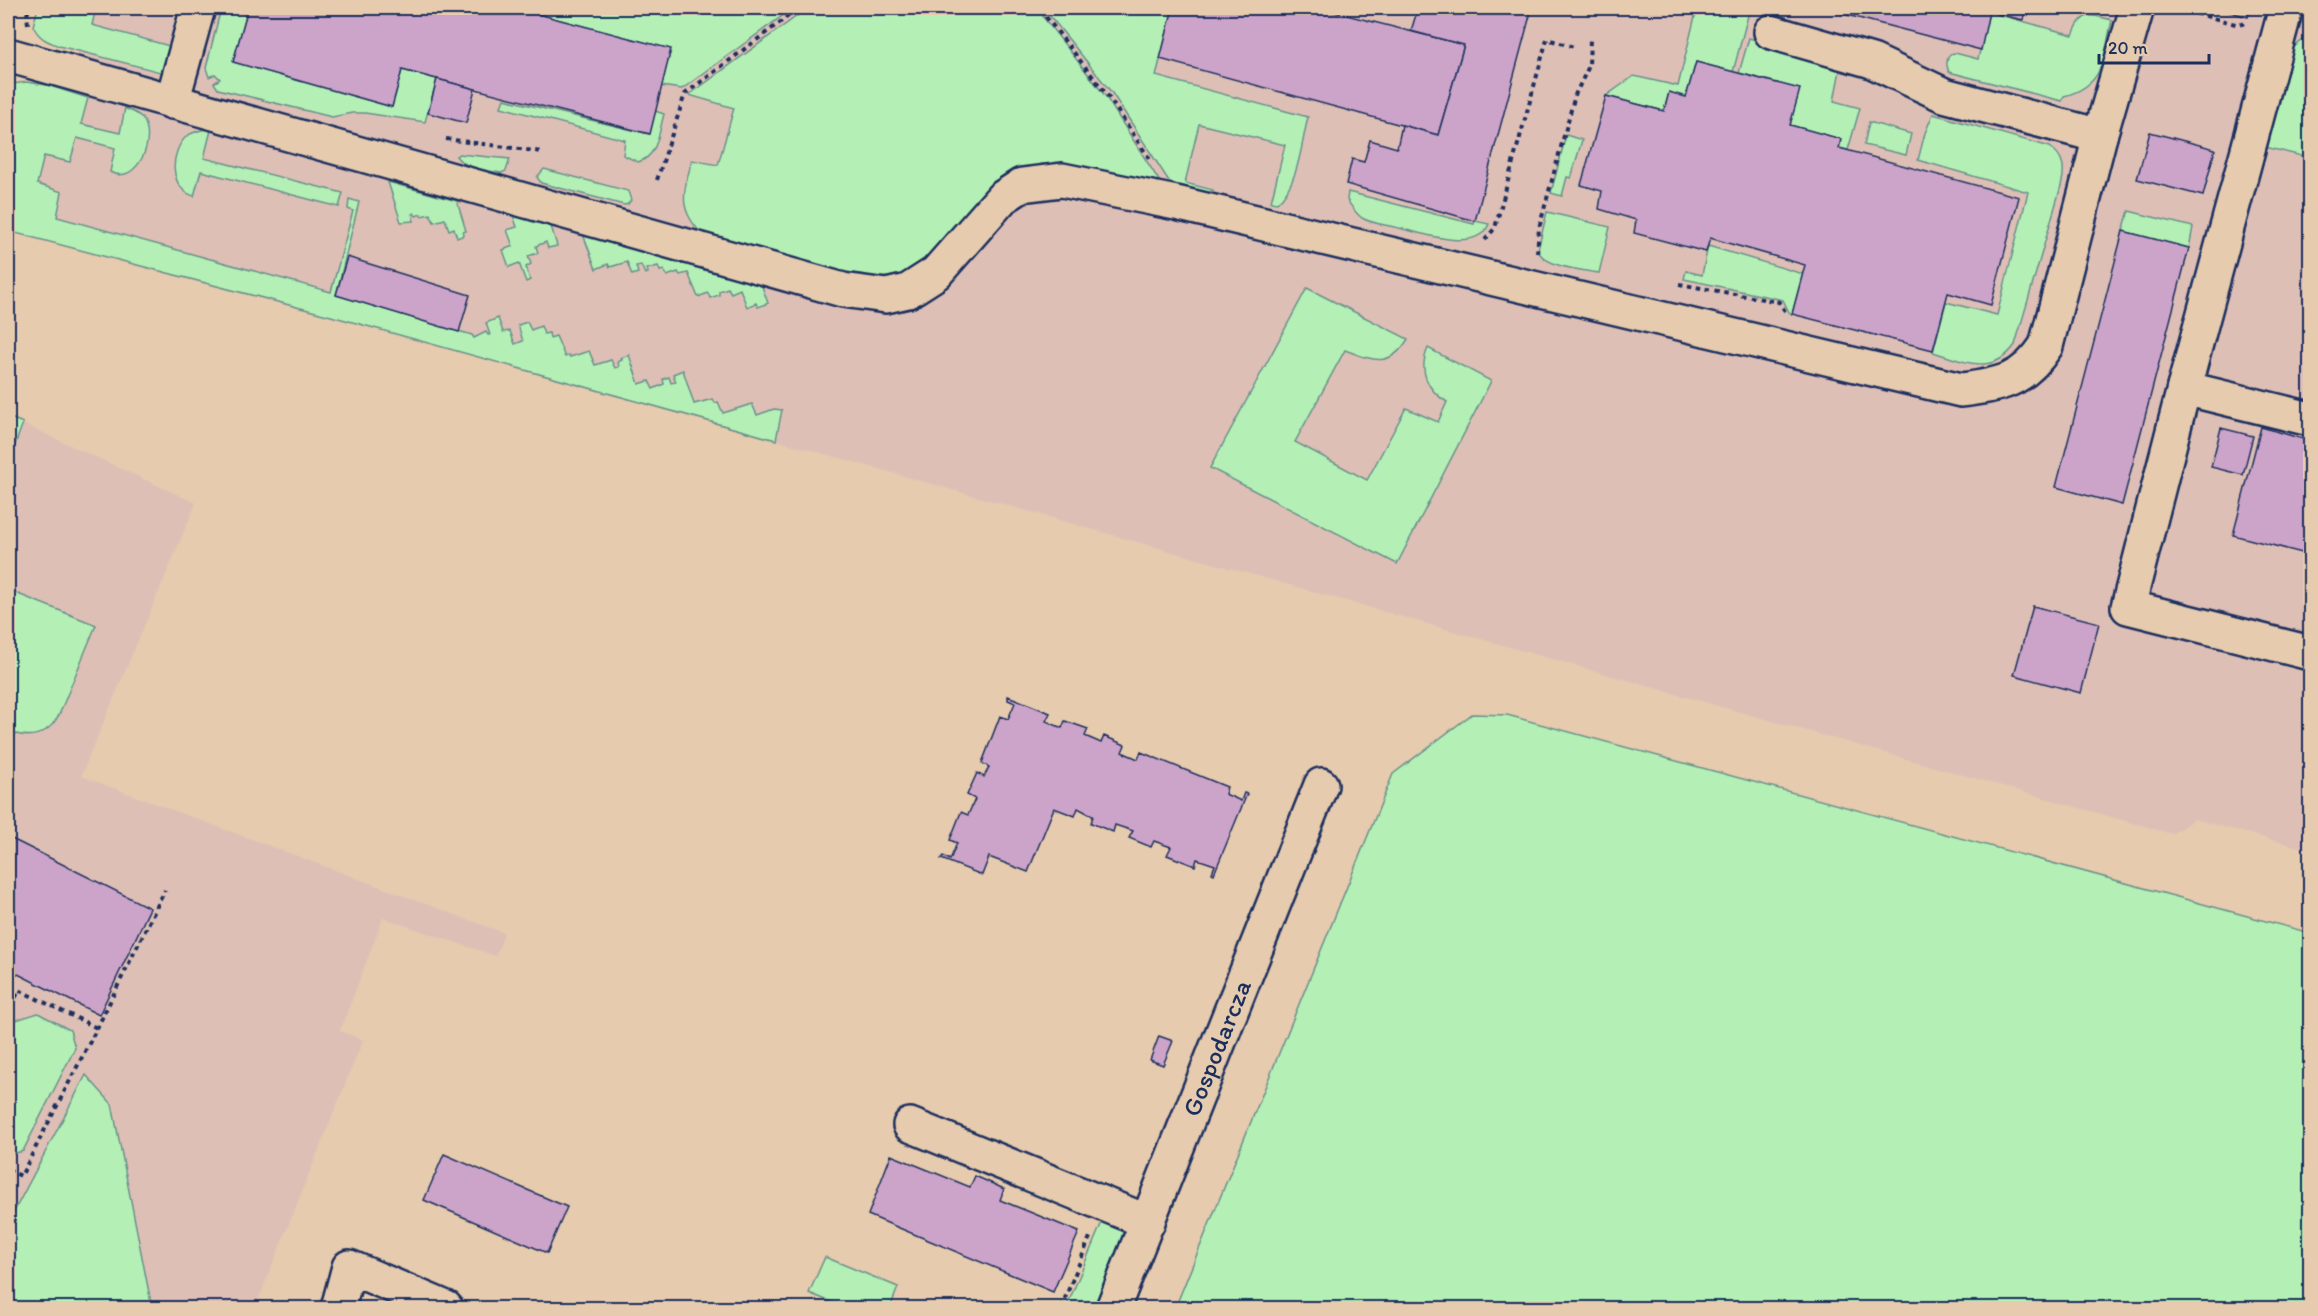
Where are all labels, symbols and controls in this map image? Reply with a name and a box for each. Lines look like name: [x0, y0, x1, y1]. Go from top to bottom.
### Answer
scale bar: [2099, 27, 2208, 65]
text: 20 m: [2108, 37, 2148, 59]
street label: Gospodarcza: [1175, 974, 1258, 1121]

